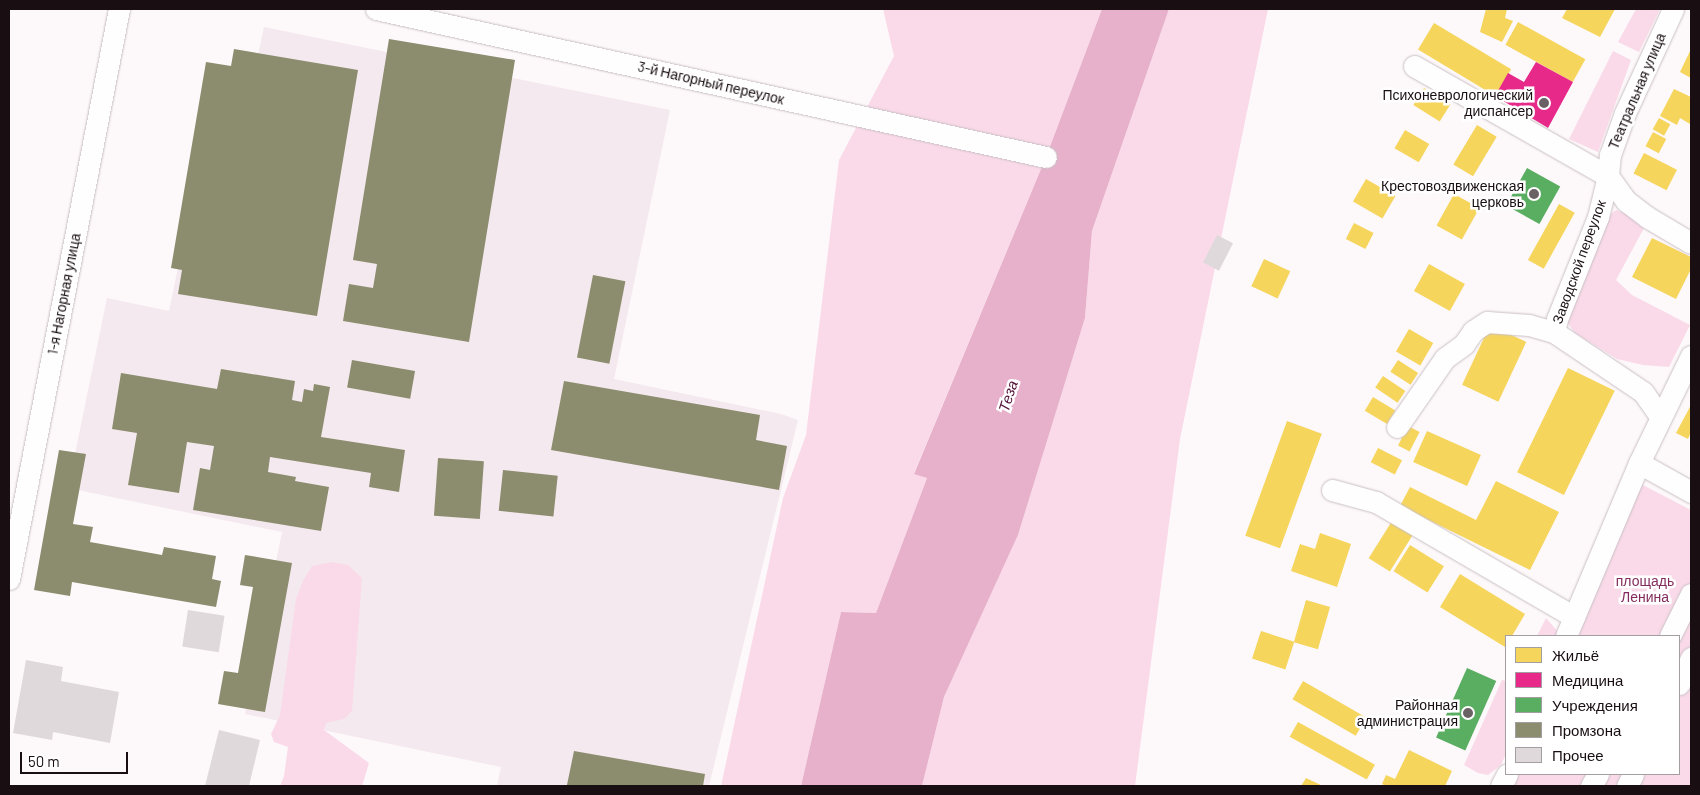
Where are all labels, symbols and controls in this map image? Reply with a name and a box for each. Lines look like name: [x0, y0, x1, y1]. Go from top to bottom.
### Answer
street label: Театральная улица: [1605, 30, 1669, 152]
street label: 3-й Нагорный переулок: [636, 58, 786, 108]
place label: Психоневрологический диспансер: [1382, 87, 1533, 120]
marker: Психоневрологический диспансер: [1537, 96, 1551, 110]
place label: Крестовоздвиженская церковь: [1381, 178, 1524, 210]
marker: Крестовоздвиженская церковь: [1528, 188, 1540, 200]
street label: Заводской переулок: [1549, 198, 1609, 326]
street label: 1-я Нагорная улица: [44, 232, 84, 356]
water label: Теза: [994, 378, 1022, 414]
park label: площадь Ленина: [1616, 573, 1674, 606]
legend: [1505, 635, 1680, 775]
text: Жильё: [1552, 646, 1599, 664]
text: Медицина: [1552, 671, 1623, 689]
text: Учреждения: [1552, 696, 1638, 714]
place label: Районная администрация: [1357, 697, 1458, 730]
marker: Районная администрация: [1462, 707, 1474, 719]
text: Промзона: [1552, 721, 1621, 739]
scale bar: [22, 742, 130, 774]
text: Прочее: [1552, 746, 1604, 764]
text: 50 m: [28, 752, 60, 770]

